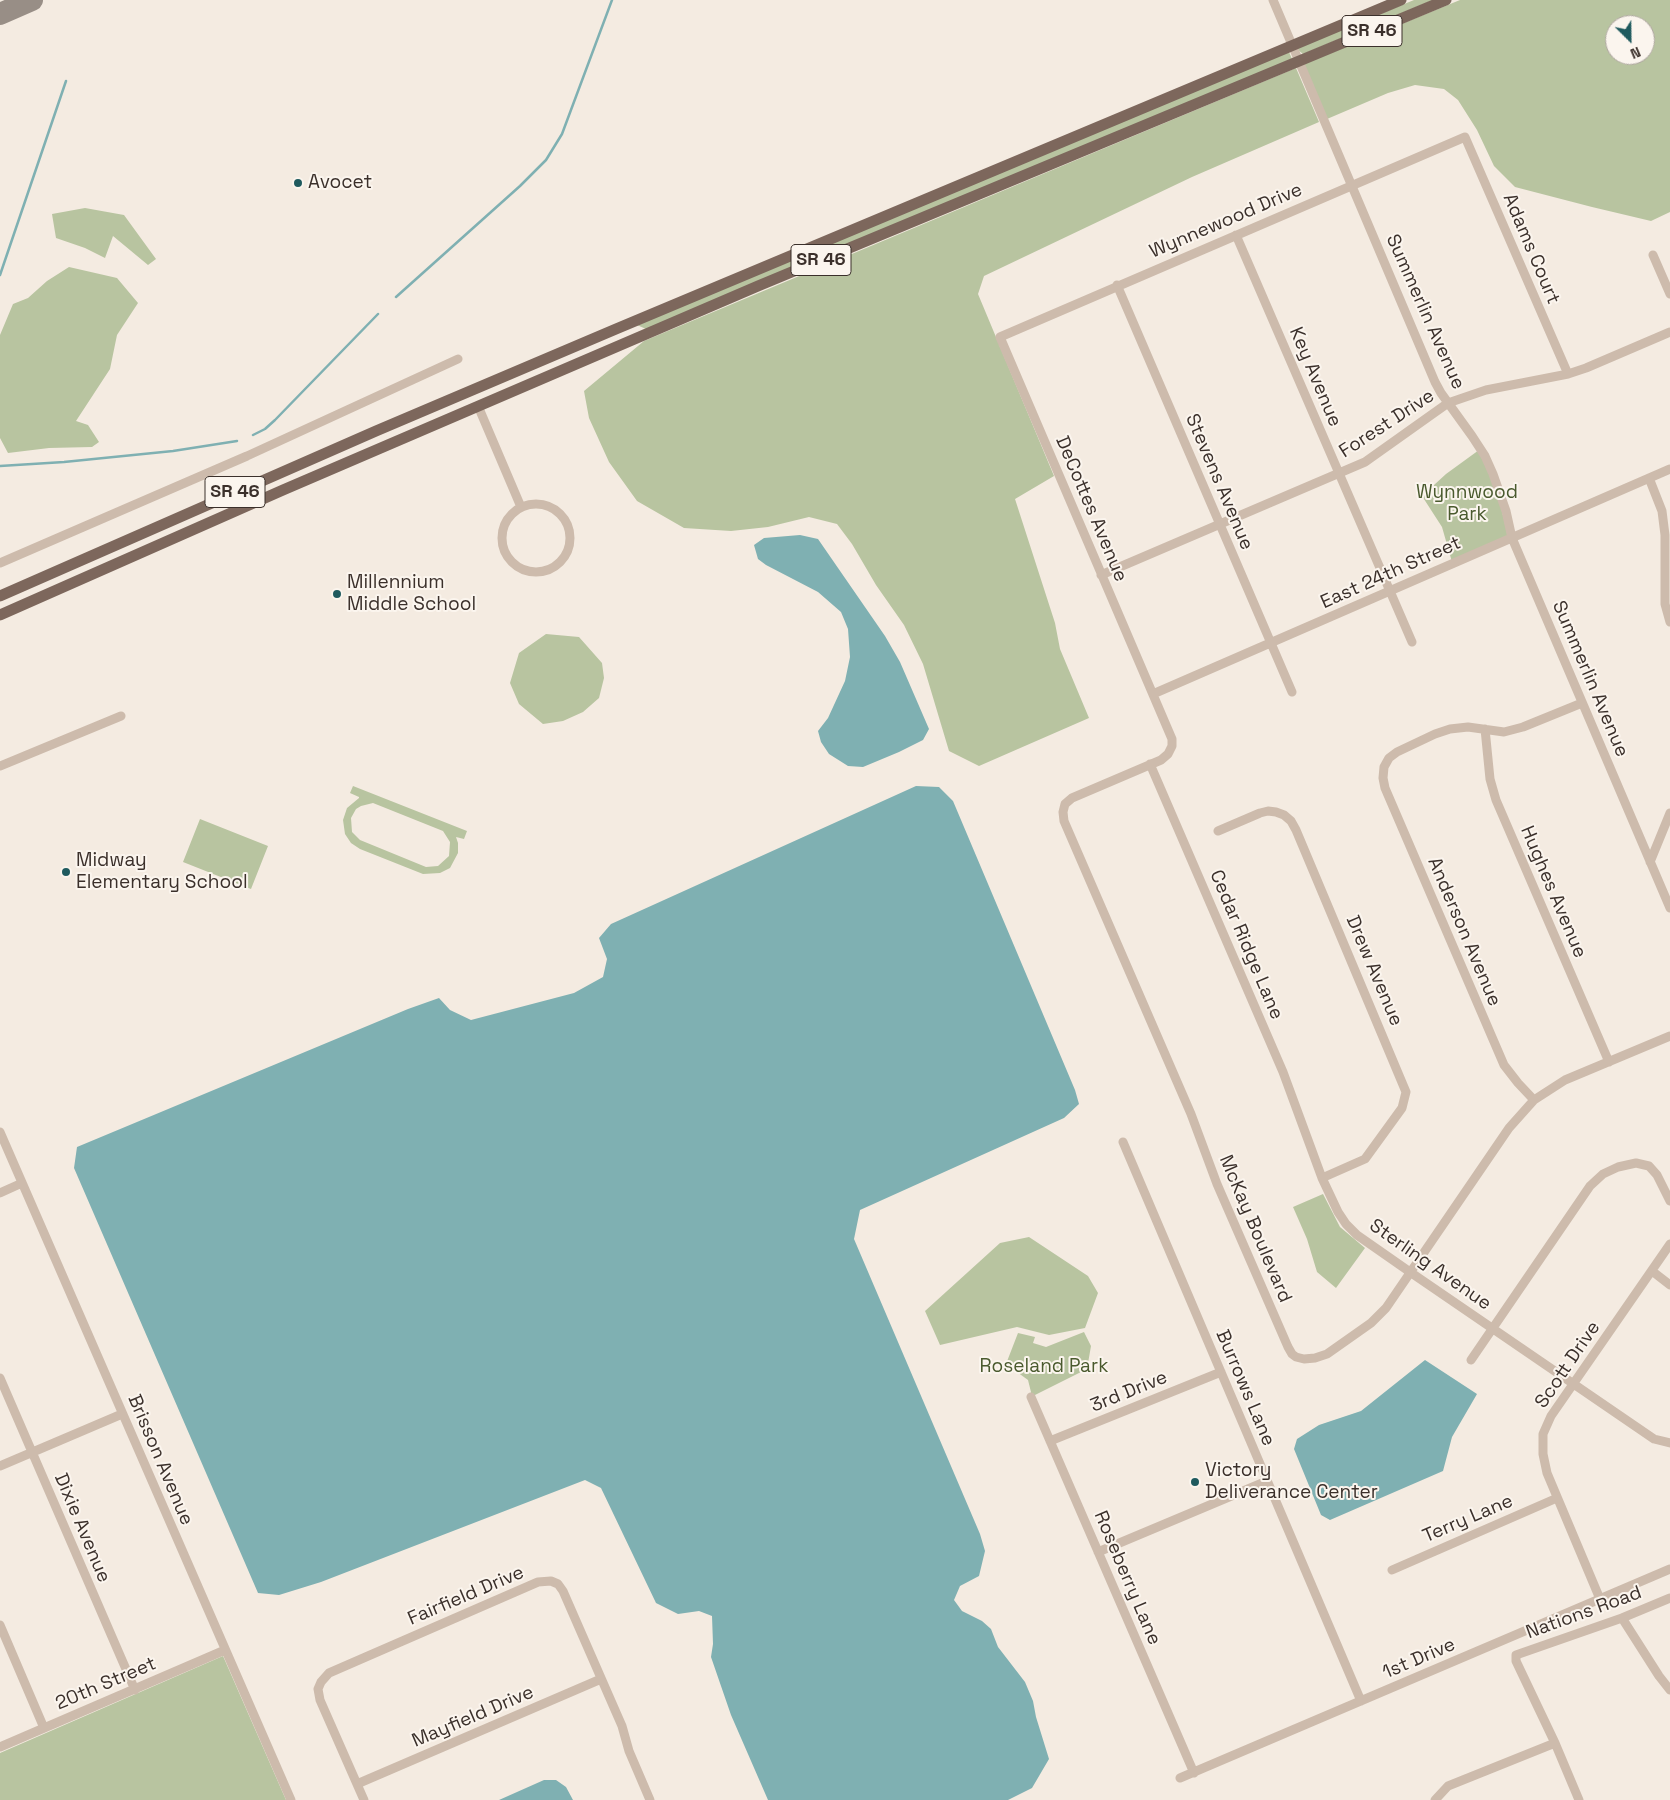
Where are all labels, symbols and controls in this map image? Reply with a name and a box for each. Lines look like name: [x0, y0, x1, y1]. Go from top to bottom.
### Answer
north arrow: [1605, 15, 1655, 65]
road number: SR 46: [1342, 16, 1402, 46]
text: N: [1628, 43, 1643, 63]
place label: Avocet: [308, 172, 372, 194]
marker: Avocet: [292, 177, 304, 189]
street label: Wynnewood Drive: [1146, 179, 1306, 263]
street label: Adams Court: [1497, 190, 1565, 308]
street label: Summerlin Avenue: [1381, 231, 1469, 393]
road number: SR 46: [791, 244, 851, 276]
street label: Key Avenue: [1284, 324, 1346, 430]
street label: Forest Drive: [1335, 385, 1439, 463]
street label: Stevens Avenue: [1180, 411, 1258, 553]
street label: DeCottes Avenue: [1050, 433, 1132, 585]
road number: SR 46: [205, 477, 265, 508]
park label: Wynnwood Park: [1416, 482, 1518, 526]
street label: East 24th Street: [1317, 532, 1465, 614]
place label: Millennium Middle School: [347, 572, 476, 616]
marker: Millennium Middle School: [331, 588, 343, 600]
street label: Summerlin Avenue: [1547, 598, 1633, 760]
street label: Hughes Avenue: [1515, 823, 1591, 961]
place label: Midway Elementary School: [76, 850, 248, 894]
street label: Anderson Avenue: [1422, 854, 1506, 1010]
marker: Midway Elementary School: [60, 866, 72, 878]
street label: Cedar Ridge Lane: [1204, 867, 1288, 1023]
street label: Drew Avenue: [1341, 912, 1407, 1030]
street label: McKay Boulevard: [1214, 1152, 1296, 1306]
street label: Sterling Avenue: [1365, 1214, 1495, 1316]
street label: Scott Drive: [1531, 1317, 1605, 1413]
street label: Burrows Lane: [1210, 1327, 1280, 1449]
park label: Roseland Park: [980, 1356, 1108, 1378]
street label: 3rd Drive: [1087, 1366, 1171, 1418]
street label: Brisson Avenue: [122, 1391, 198, 1529]
place label: Victory Deliverance Center: [1205, 1460, 1378, 1504]
street label: Dixie Avenue: [49, 1470, 115, 1586]
marker: Victory Deliverance Center: [1189, 1476, 1201, 1488]
street label: Terry Lane: [1420, 1490, 1516, 1548]
street label: Roseberry Lane: [1088, 1507, 1166, 1649]
street label: Fairfield Drive: [404, 1561, 528, 1631]
street label: Nations Road: [1523, 1582, 1645, 1644]
street label: 1st Drive: [1379, 1633, 1459, 1685]
street label: 20th Street: [52, 1653, 160, 1715]
street label: Mayfield Drive: [409, 1681, 537, 1753]

